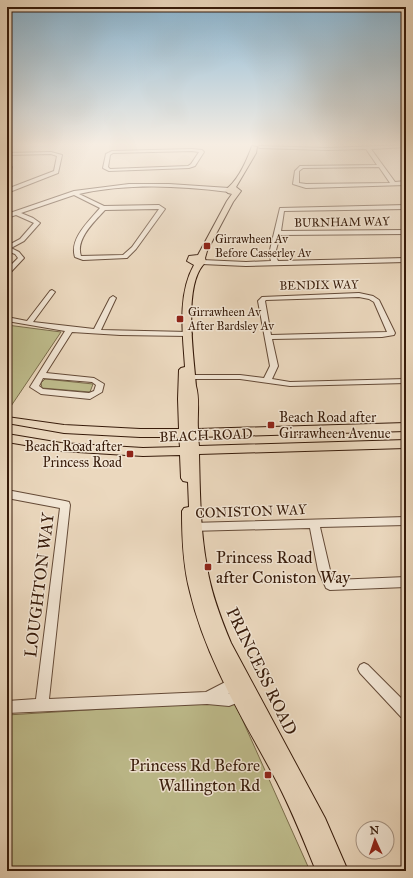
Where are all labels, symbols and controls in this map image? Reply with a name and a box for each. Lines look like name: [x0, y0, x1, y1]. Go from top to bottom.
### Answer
street label: BURNHAM WAY: [294, 214, 390, 230]
place label: Girrawheen Av Before Casserley Av: [215, 232, 312, 260]
marker: Girrawheen Av Before Casserley Av: [202, 241, 212, 251]
street label: BENDIX WAY: [279, 277, 359, 293]
place label: Girrawheen Av After Bardsley Av: [187, 305, 275, 333]
marker: Girrawheen Av After Bardsley Av: [175, 314, 185, 324]
place label: Beach Road after Girrawheen Avenue: [279, 409, 391, 442]
marker: Beach Road after Girrawheen Avenue: [266, 420, 276, 430]
street label: BEACH ROAD: [159, 425, 253, 446]
place label: Beach Road after Princess Road: [25, 438, 123, 471]
marker: Beach Road after Princess Road: [125, 449, 135, 459]
street label: CONISTON WAY: [195, 501, 308, 522]
street label: LOUGHTON WAY: [20, 510, 59, 659]
place label: Princess Road after Coniston Way: [216, 547, 351, 588]
marker: Princess Road after Coniston Way: [203, 562, 213, 572]
street label: PRINCESS ROAD: [222, 604, 302, 738]
place label: Princess Rd Before Wallington Rd: [130, 755, 260, 796]
marker: Princess Rd Before Wallington Rd: [263, 770, 273, 780]
north arrow: [355, 820, 395, 860]
text: N: [369, 824, 380, 837]

